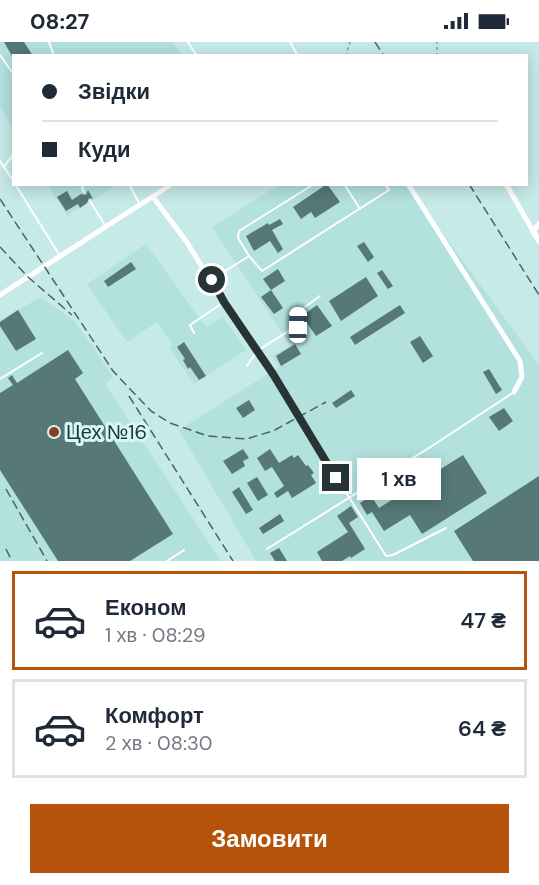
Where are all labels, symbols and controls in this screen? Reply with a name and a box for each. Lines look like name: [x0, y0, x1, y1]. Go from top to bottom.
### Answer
text: 08:27: [30, 7, 89, 36]
text: Звідки: [78, 77, 150, 106]
text: Куди: [78, 135, 131, 164]
route start: [198, 266, 225, 293]
car: [289, 307, 307, 343]
place label: Цех №16: [66, 419, 147, 445]
marker: Цех №16: [47, 425, 61, 439]
callout: 1 хв: [357, 457, 441, 499]
route end: [322, 464, 349, 491]
text: 1 хв: [381, 466, 417, 492]
text: Економ: [105, 593, 187, 622]
icon: car: [33, 594, 87, 648]
text: 47 ₴: [460, 606, 506, 635]
text: 1 хв · 08:29: [105, 622, 206, 648]
text: Комфорт: [105, 701, 204, 730]
icon: car: [33, 702, 87, 756]
text: 64 ₴: [458, 714, 506, 743]
text: 2 хв · 08:30: [105, 730, 212, 756]
button: Замовити: [30, 804, 509, 873]

